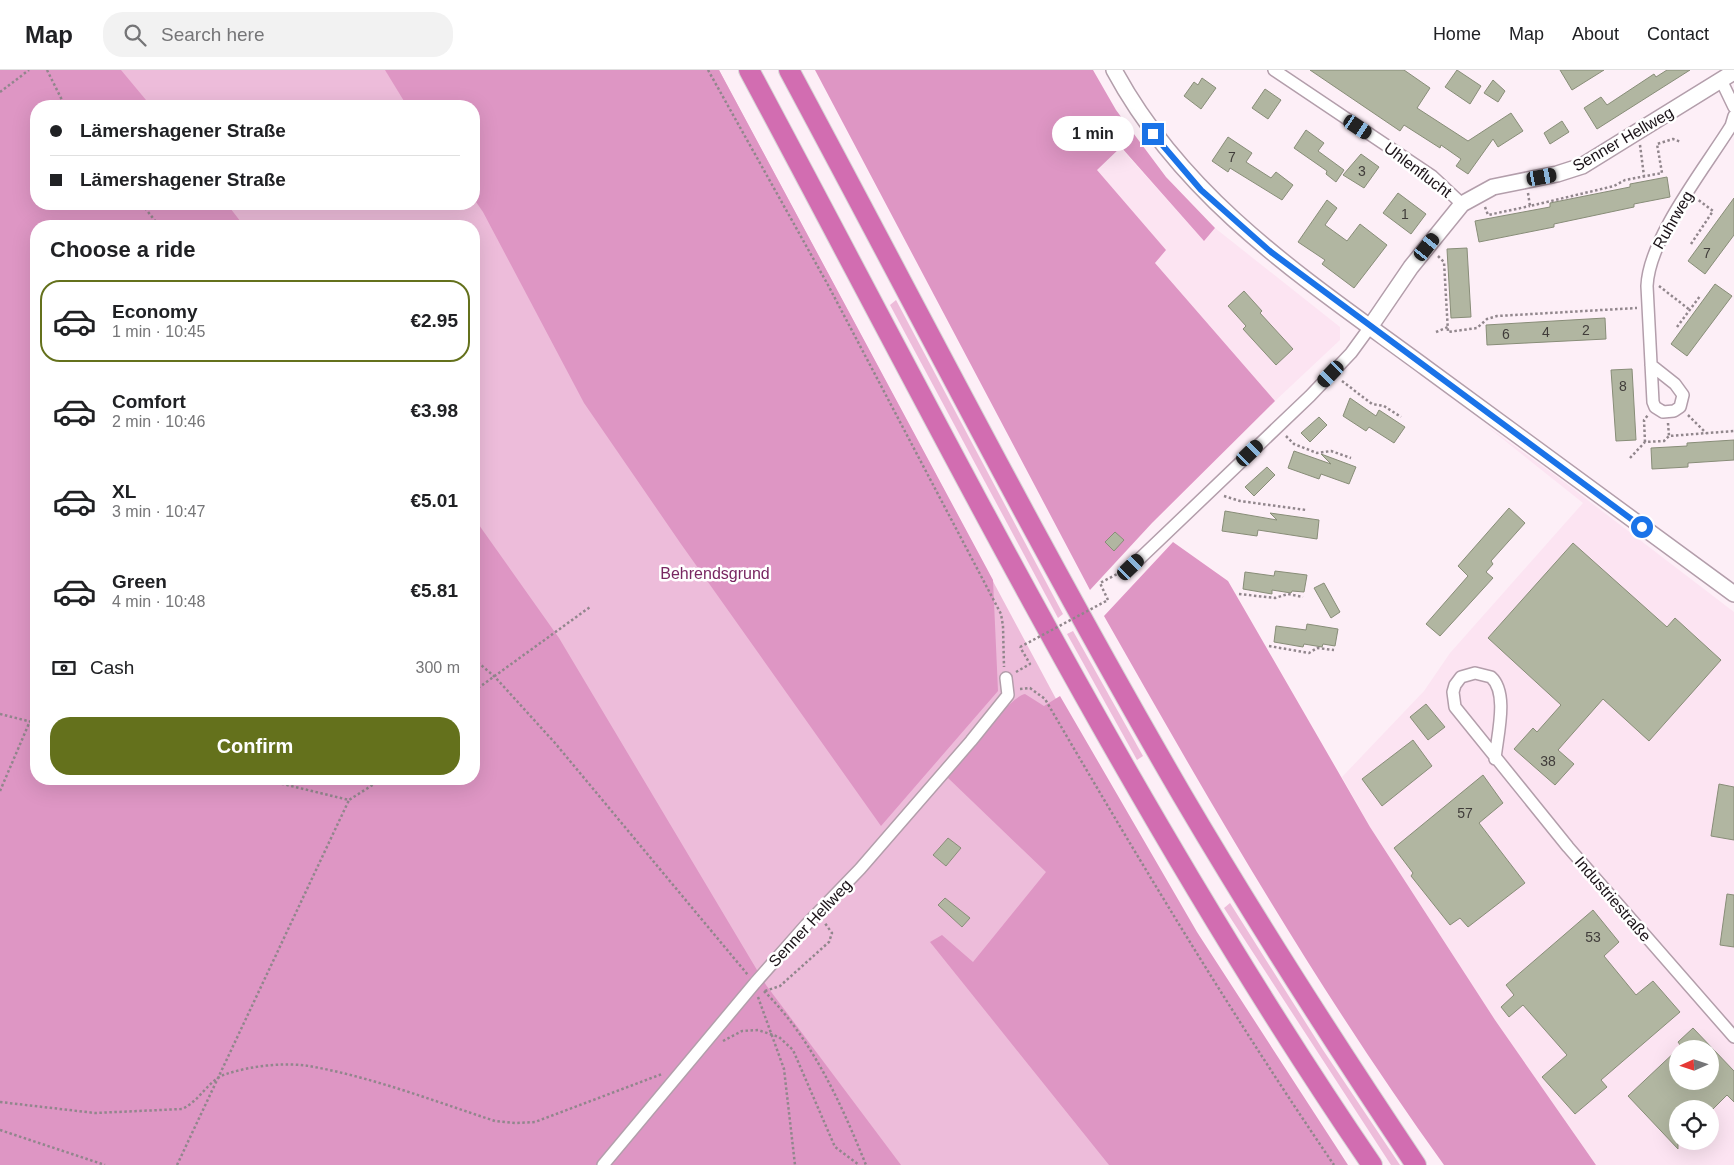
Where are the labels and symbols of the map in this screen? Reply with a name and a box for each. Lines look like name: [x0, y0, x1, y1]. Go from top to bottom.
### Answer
street label: Senner Hellweg: [1570, 103, 1676, 175]
car: [1341, 112, 1374, 142]
callout: 1 min: [1053, 116, 1136, 152]
route end: [1142, 123, 1164, 145]
street label: Uhlenflucht: [1381, 139, 1456, 201]
house number: 7: [1228, 149, 1236, 165]
house number: 3: [1358, 163, 1366, 179]
car: [1525, 167, 1558, 187]
street label: Ruhrweg: [1650, 188, 1696, 252]
house number: 1: [1401, 206, 1409, 222]
car: [1411, 231, 1442, 263]
house number: 7: [1703, 245, 1711, 261]
house number: 2: [1582, 322, 1590, 338]
house number: 4: [1542, 324, 1550, 340]
house number: 6: [1502, 326, 1510, 342]
car: [1315, 358, 1346, 390]
house number: 8: [1619, 378, 1627, 394]
car: [1234, 437, 1266, 469]
route start: [1631, 516, 1653, 538]
car: [1115, 551, 1147, 583]
park label: Behrendsgrund: [660, 565, 770, 582]
house number: 38: [1540, 753, 1556, 769]
house number: 57: [1457, 805, 1473, 821]
street label: Industriestraße: [1572, 853, 1654, 945]
street label: Senner Hellweg: [765, 876, 855, 970]
house number: 53: [1585, 929, 1601, 945]
north arrow: [1669, 1040, 1719, 1090]

